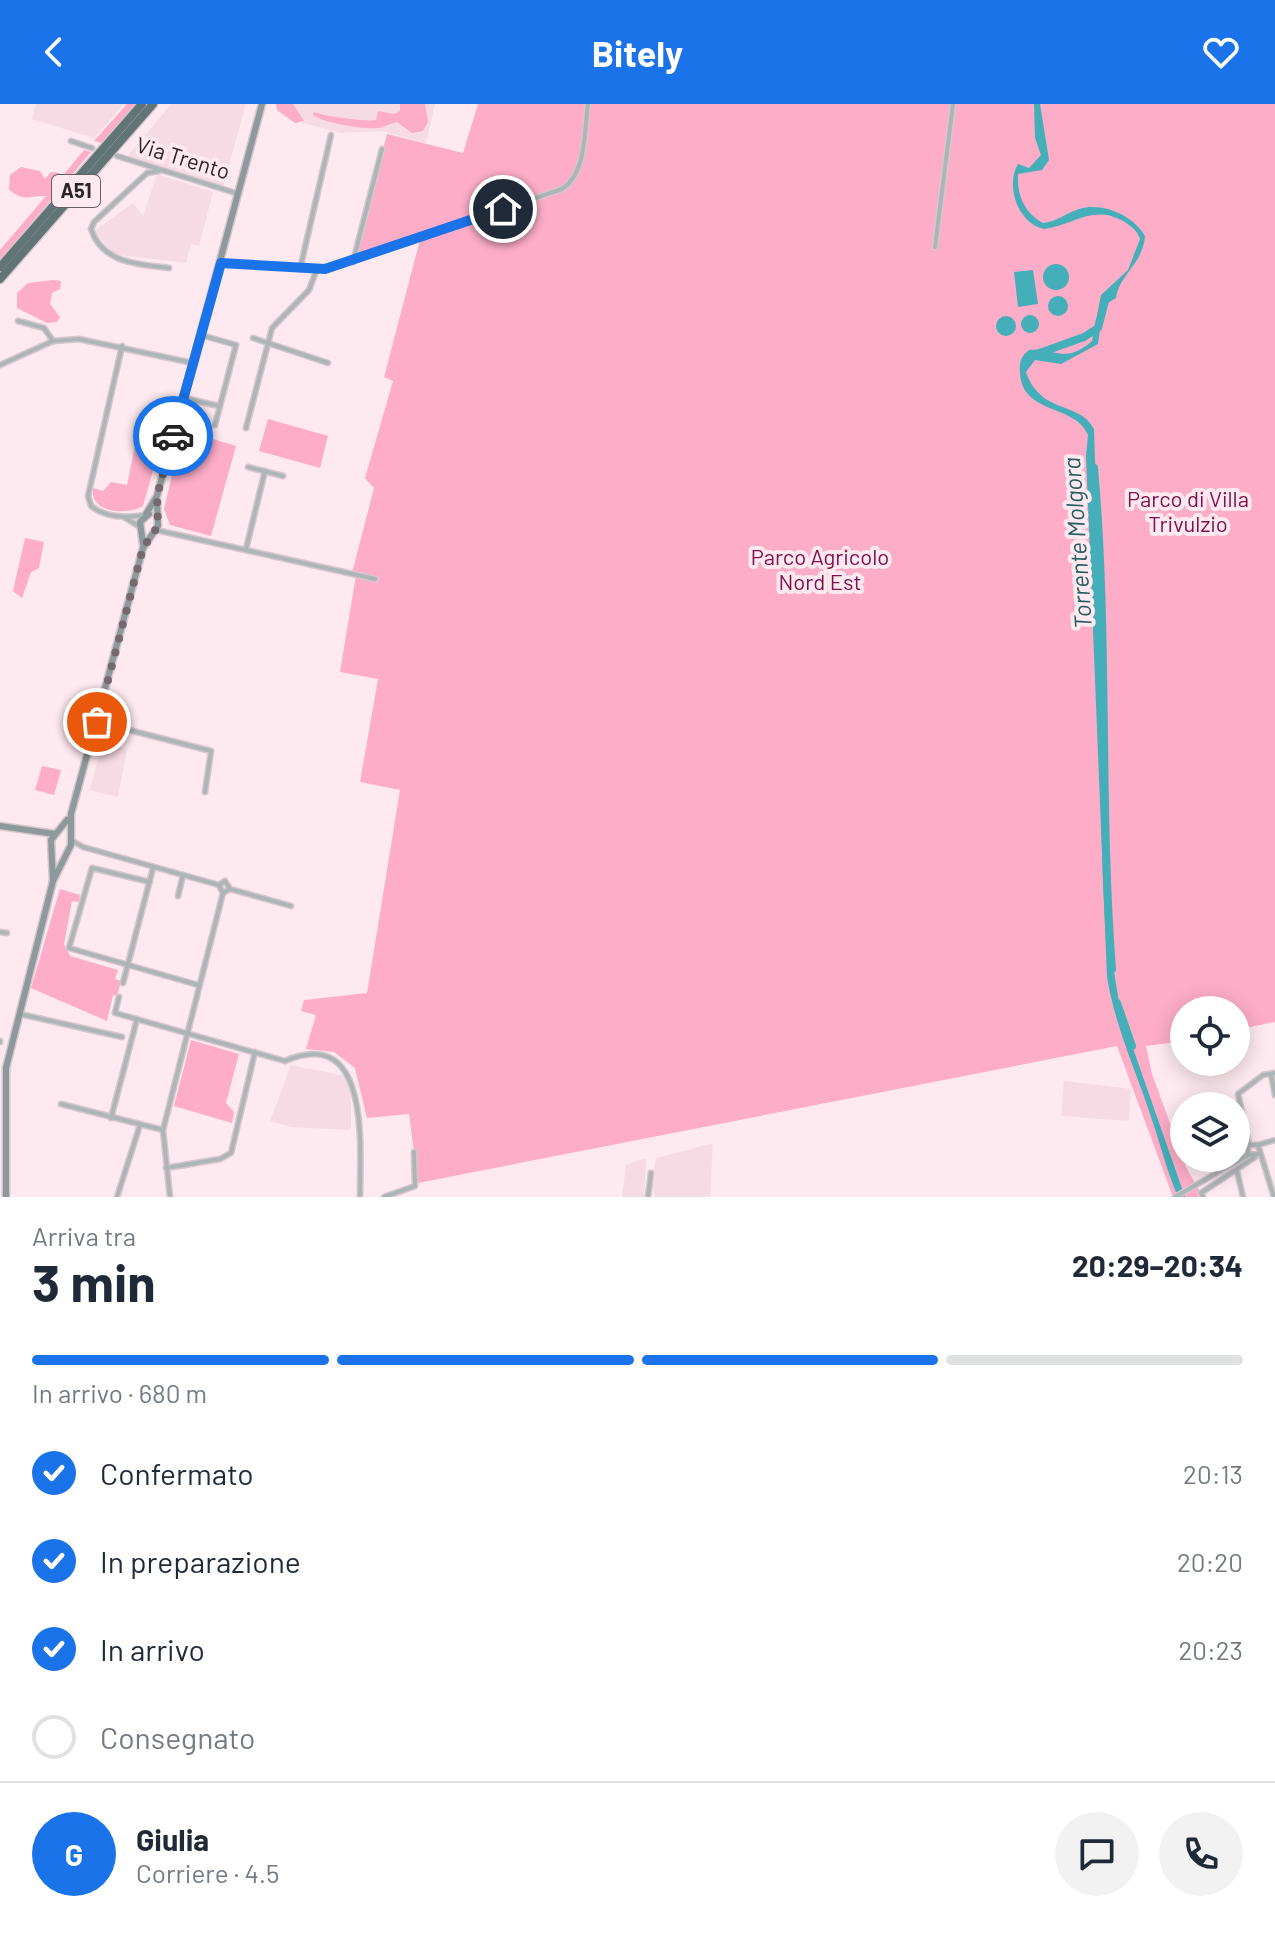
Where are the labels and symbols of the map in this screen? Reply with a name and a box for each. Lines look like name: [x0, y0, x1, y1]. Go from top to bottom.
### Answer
street label: Via Trento: [133, 130, 233, 184]
road number: A51: [52, 175, 100, 207]
pin: [469, 175, 537, 243]
courier: [133, 396, 213, 476]
water label: Torrente Molgora: [1056, 456, 1097, 630]
park label: Parco di Villa Trivulzio: [1127, 485, 1249, 536]
park label: Parco Agricolo Nord Est: [751, 543, 889, 594]
pin: [63, 688, 131, 756]

